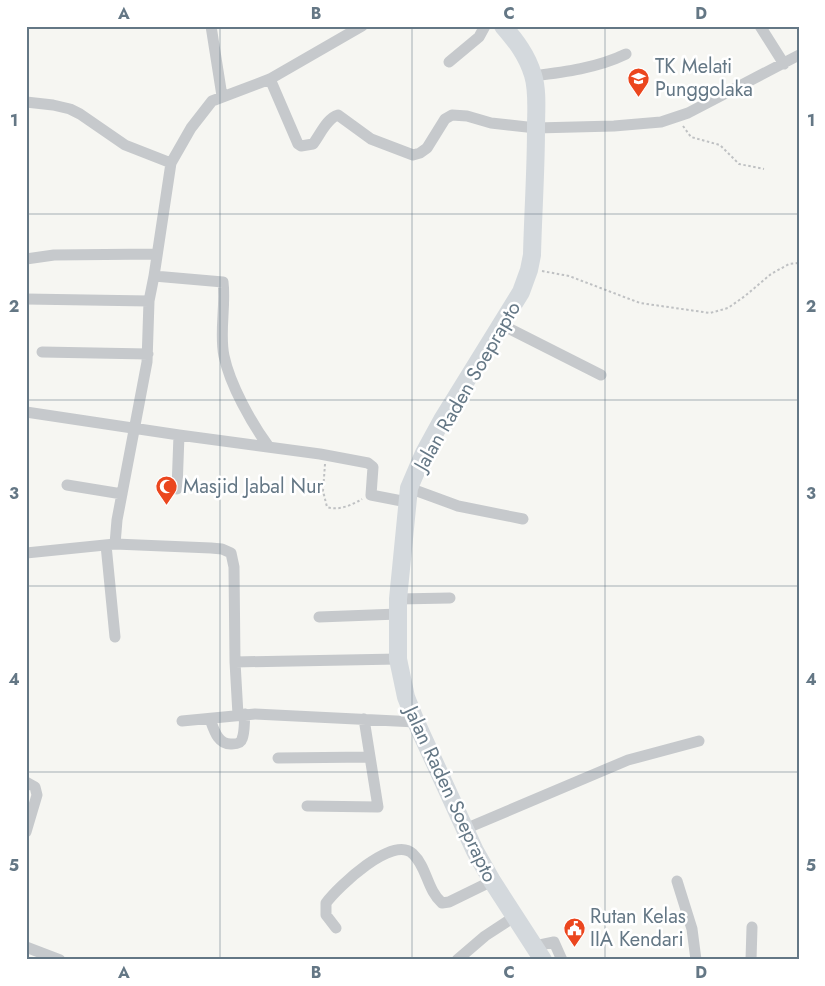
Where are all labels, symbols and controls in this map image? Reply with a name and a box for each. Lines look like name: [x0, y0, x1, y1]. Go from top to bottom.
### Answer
text: A: [117, 2, 130, 25]
text: B: [311, 2, 321, 25]
text: C: [503, 2, 515, 25]
text: D: [695, 2, 707, 25]
place label: TK Melati Punggolaka: [655, 52, 753, 104]
school or university icon: TK Melati Punggolaka: [627, 66, 651, 97]
text: 1: [10, 109, 18, 132]
text: 1: [807, 109, 815, 132]
text: 2: [9, 295, 19, 318]
text: 2: [806, 295, 816, 318]
street label: Jalan Raden Soeprapto: [406, 296, 528, 479]
place label: Masjid Jabal Nur: [183, 472, 324, 501]
mosque icon: Masjid Jabal Nur: [155, 474, 179, 505]
text: 3: [9, 482, 19, 505]
text: 3: [806, 482, 816, 505]
text: 4: [8, 668, 20, 691]
text: 4: [805, 668, 817, 691]
street label: Jalan Raden Soeprapto: [396, 699, 504, 887]
text: 5: [9, 854, 19, 877]
text: 5: [806, 854, 816, 877]
place label: Rutan Kelas IIA Kendari: [590, 902, 686, 954]
public building icon: Rutan Kelas IIA Kendari: [562, 916, 586, 947]
text: A: [117, 961, 130, 984]
text: B: [311, 961, 321, 984]
text: C: [503, 961, 515, 984]
text: D: [695, 961, 707, 984]

